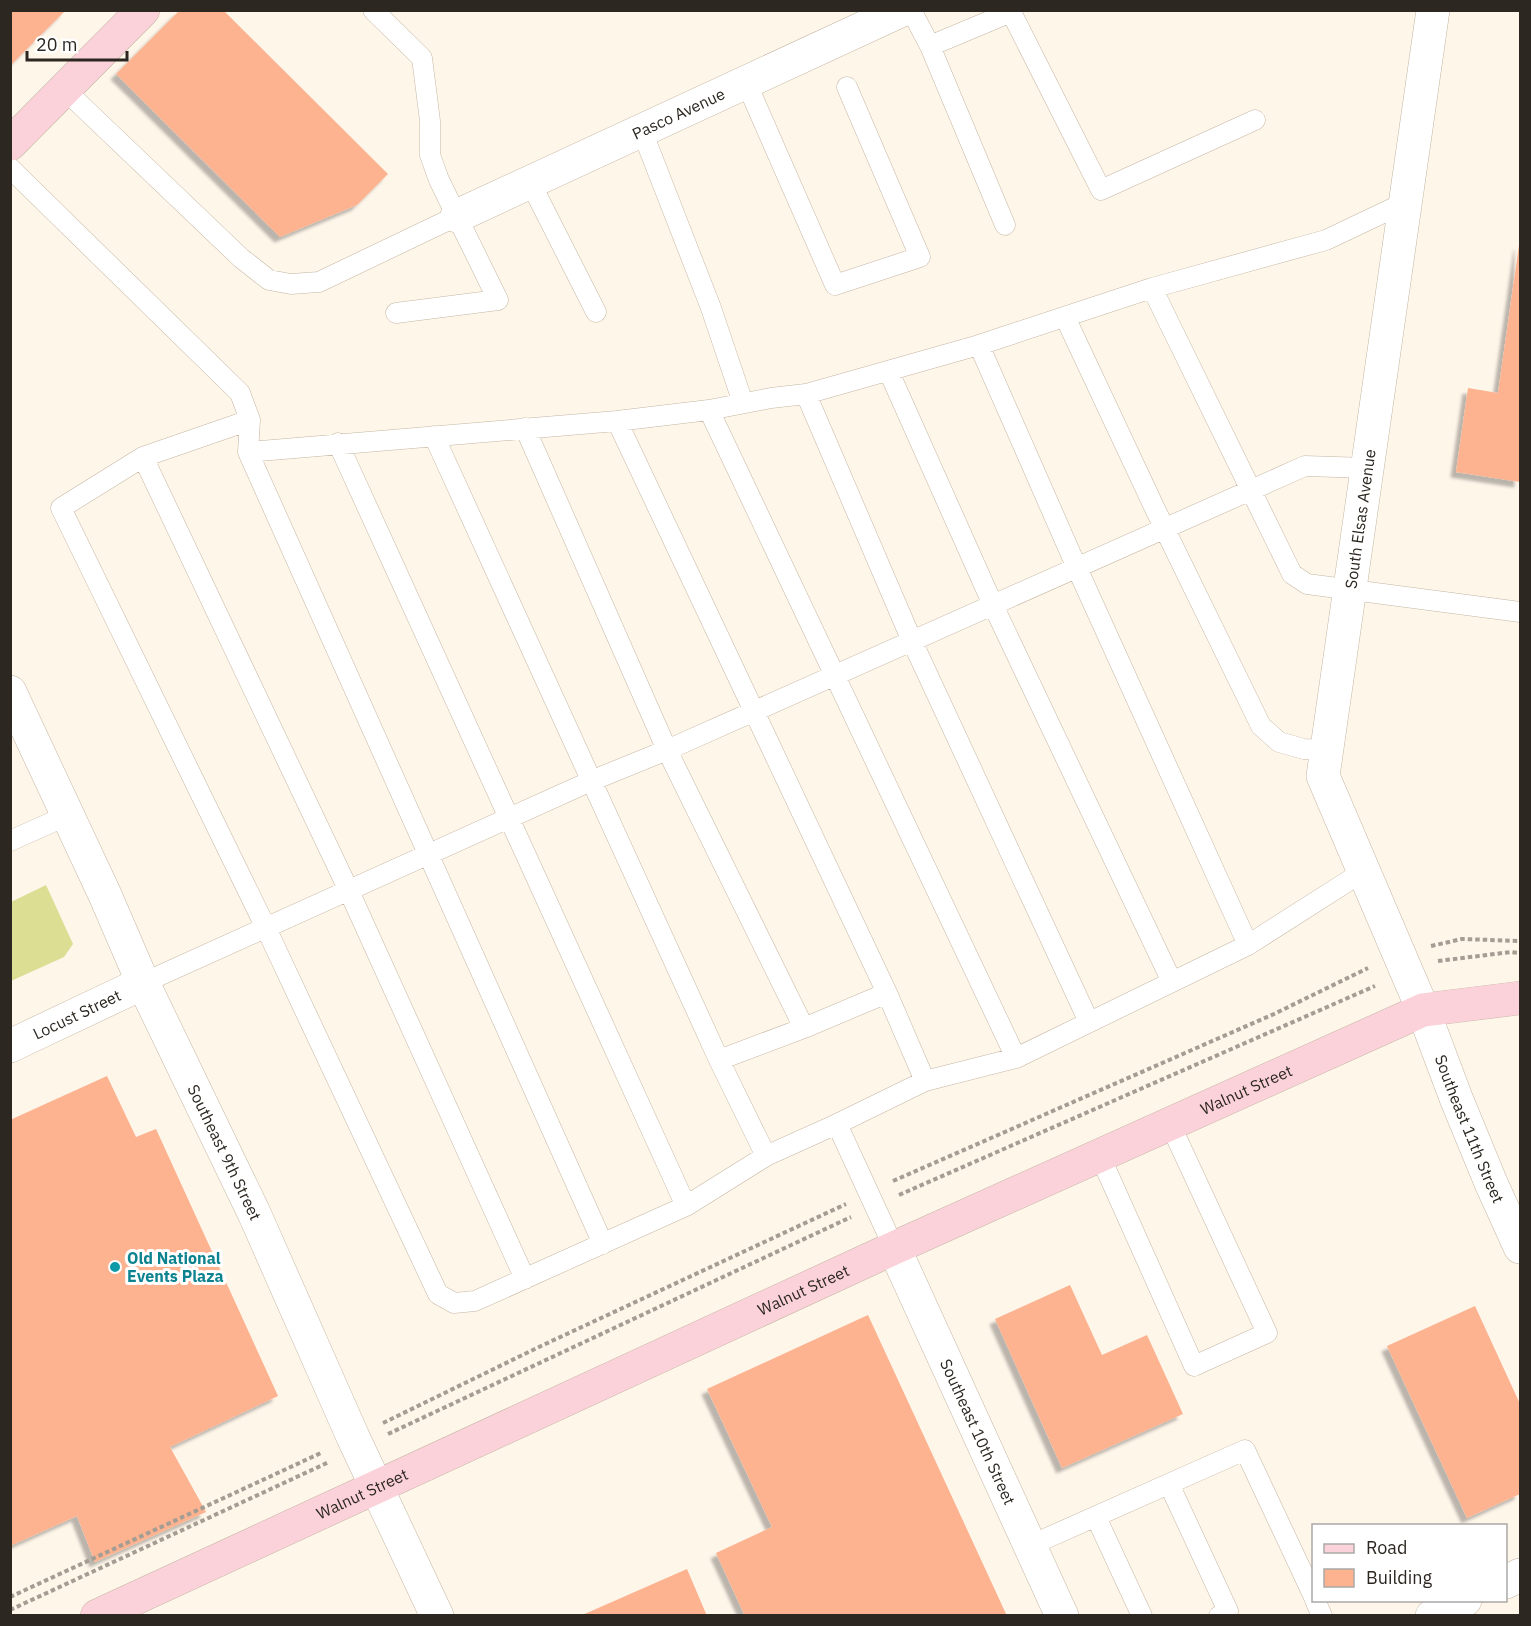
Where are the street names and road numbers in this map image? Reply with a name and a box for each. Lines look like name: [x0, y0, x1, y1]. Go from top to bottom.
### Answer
street label: Pasco Avenue: [629, 83, 728, 144]
street label: South Elsas Avenue: [1340, 448, 1380, 590]
street label: Locust Street: [30, 985, 124, 1044]
street label: Southeast 11th Street: [1431, 1052, 1509, 1206]
street label: Walnut Street: [1197, 1060, 1295, 1119]
street label: Southeast 9th Street: [183, 1081, 266, 1223]
street label: Walnut Street: [754, 1260, 852, 1320]
street label: Southeast 10th Street: [936, 1356, 1020, 1508]
street label: Walnut Street: [313, 1464, 411, 1523]

